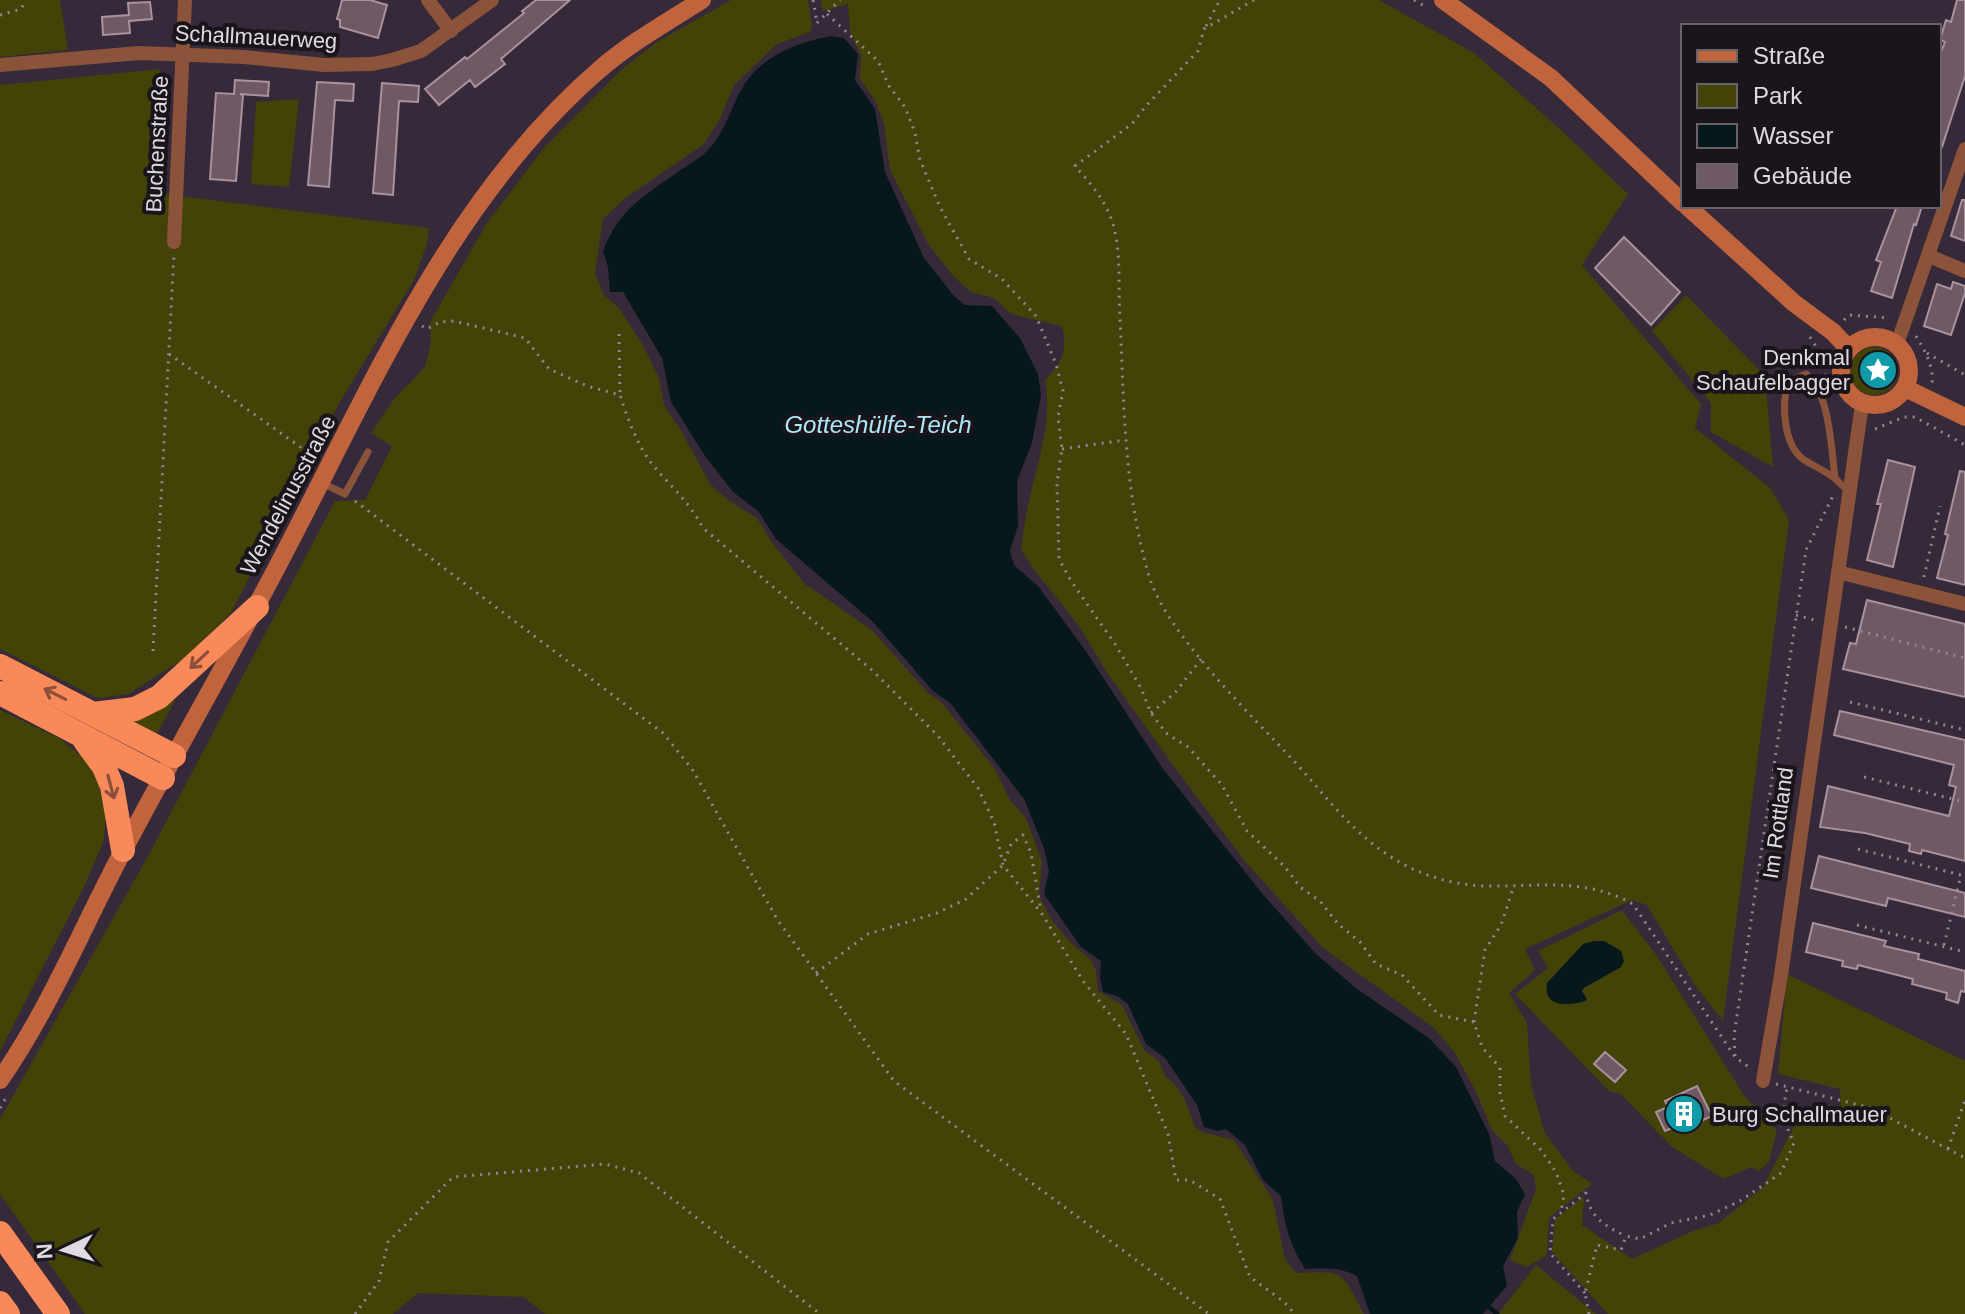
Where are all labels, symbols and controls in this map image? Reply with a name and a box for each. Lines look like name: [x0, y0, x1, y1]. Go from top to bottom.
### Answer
street label: Schallmauerweg: [174, 20, 338, 54]
legend: [1681, 24, 1941, 208]
text: Straße: [1753, 42, 1825, 69]
street label: Buchenstraße: [141, 75, 173, 213]
text: Park: [1753, 82, 1803, 109]
text: Wasser: [1753, 122, 1833, 149]
text: Gebäude: [1753, 162, 1852, 189]
place label: Denkmal Schaufelbagger: [1696, 345, 1850, 395]
place icon: Denkmal Schaufelbagger: [1857, 349, 1899, 391]
street label: Wendelinusstraße: [235, 411, 341, 579]
water label: Gotteshülfe-Teich: [784, 411, 972, 438]
one-way arrow: [189, 650, 209, 669]
one-way arrow: [44, 686, 68, 702]
street label: Im Rottland: [1758, 766, 1798, 880]
one-way arrow: [104, 774, 119, 800]
building icon: Burg Schallmauer: [1663, 1093, 1705, 1135]
place label: Burg Schallmauer: [1712, 1102, 1887, 1127]
north arrow: [24, 1210, 104, 1290]
text: N: [32, 1243, 58, 1260]

